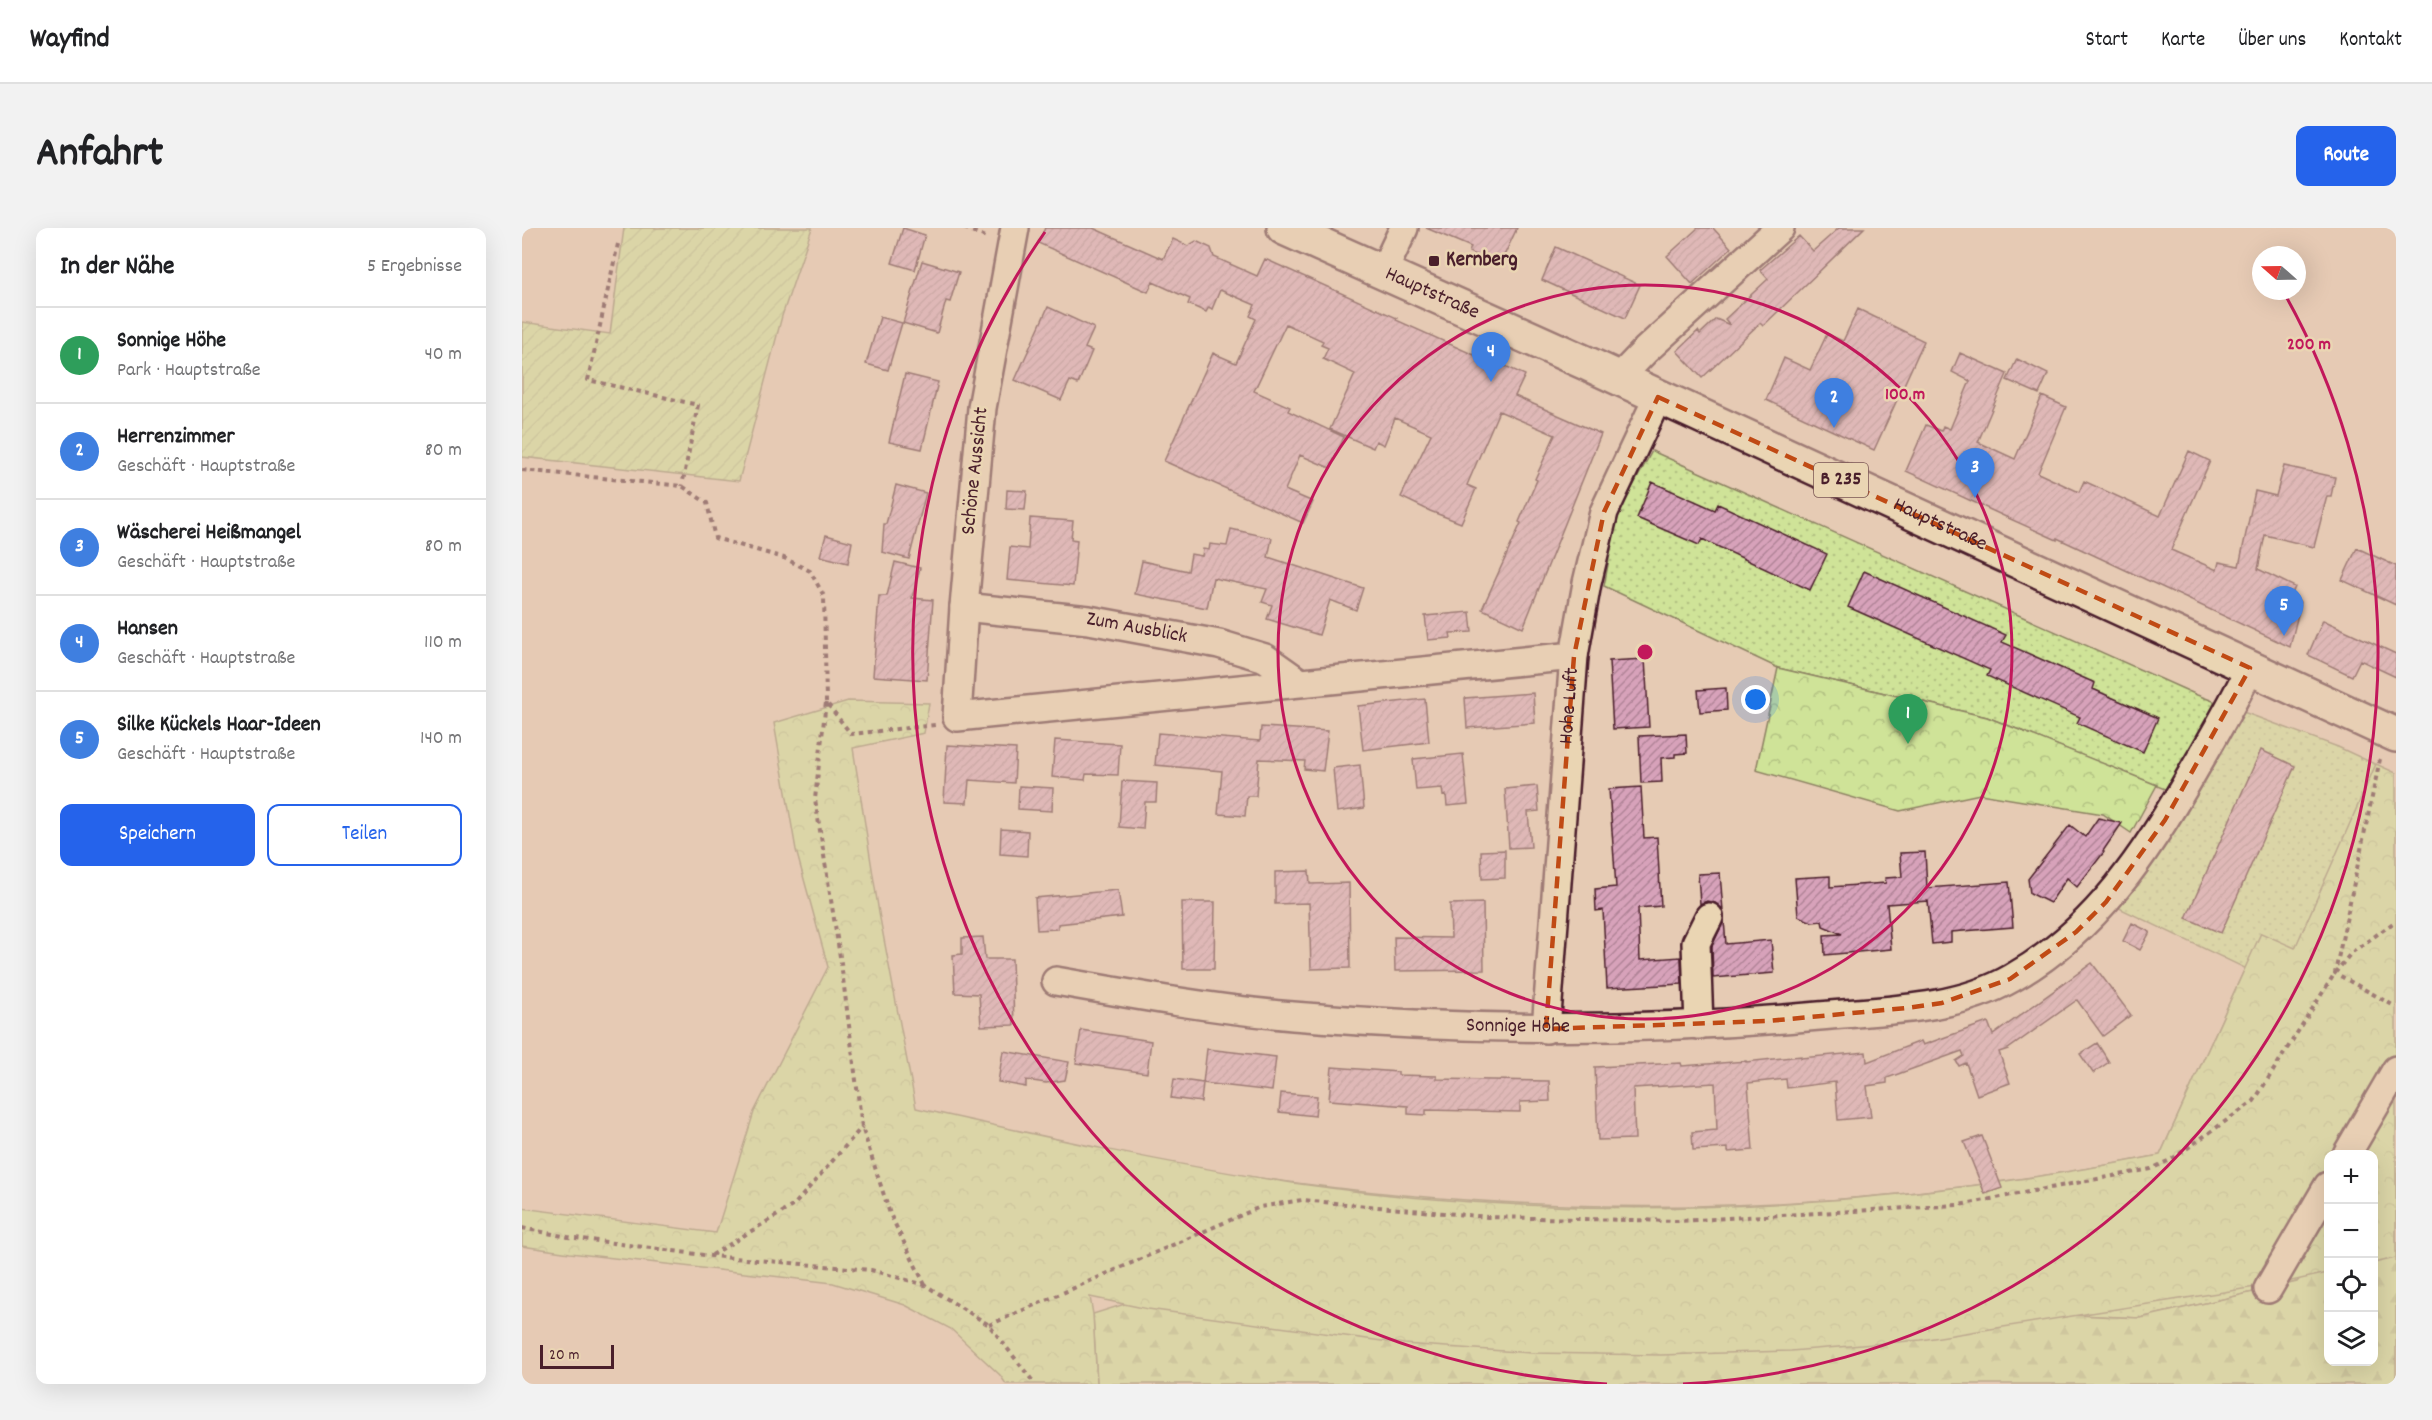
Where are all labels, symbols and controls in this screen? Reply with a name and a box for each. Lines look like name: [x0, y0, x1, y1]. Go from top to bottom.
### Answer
text: Wayfind: [30, 21, 110, 61]
text: Start: [2086, 26, 2128, 56]
text: Karte: [2161, 26, 2205, 56]
text: Über uns: [2238, 26, 2306, 56]
text: Kontakt: [2339, 26, 2402, 56]
text: Anfahrt: [36, 126, 163, 186]
button: Route: [2296, 126, 2396, 186]
place label: Kernberg: [1446, 246, 1518, 276]
north arrow: [2252, 246, 2306, 300]
text: In der Nähe: [60, 249, 174, 286]
text: 5 Ergebnisse: [367, 253, 462, 281]
marker: Kernberg: [1427, 254, 1441, 268]
street label: Hauptstraße: [1380, 260, 1484, 328]
text: Sonnige Höhe: [117, 326, 226, 357]
pin: 4: [1472, 332, 1510, 382]
text: 200 m: [2287, 333, 2331, 358]
text: 1: [77, 341, 82, 369]
text: 40 m: [424, 341, 462, 369]
text: Park · Hauptstraße: [117, 357, 261, 385]
pin: 2: [1814, 378, 1854, 428]
text: 100 m: [1885, 383, 1925, 408]
street label: Schöne Aussicht: [954, 405, 998, 536]
text: Herrenzimmer: [117, 422, 235, 453]
text: 2: [75, 437, 84, 465]
text: 80 m: [425, 437, 462, 465]
pin: 3: [1956, 448, 1994, 498]
text: Geschäft · Hauptstraße: [117, 453, 295, 481]
road number: B 235: [1814, 463, 1868, 497]
street label: Hauptstraße: [1888, 491, 1992, 560]
text: Wäscherei Heißmangel: [117, 518, 301, 549]
text: 3: [75, 533, 84, 561]
text: 80 m: [425, 533, 462, 561]
text: Geschäft · Hauptstraße: [117, 549, 295, 577]
pin: 5: [2264, 586, 2304, 636]
street label: Zum Ausblick: [1084, 605, 1189, 653]
text: Hansen: [117, 614, 178, 645]
text: 4: [75, 629, 84, 657]
text: 110 m: [424, 629, 462, 657]
centre of rings: [1635, 642, 1655, 662]
text: Geschäft · Hauptstraße: [117, 645, 295, 673]
street label: Hohe Luft: [1552, 666, 1588, 745]
your location: [1741, 685, 1770, 714]
pin: 1: [1888, 694, 1928, 744]
text: Silke Kückels Haar-Ideen: [117, 710, 321, 741]
text: 5: [75, 725, 84, 753]
text: 140 m: [420, 725, 462, 753]
text: Geschäft · Hauptstraße: [117, 741, 295, 769]
button: Speichern: [60, 804, 255, 866]
button: Teilen: [267, 804, 462, 866]
street label: Sonnige Höhe: [1466, 1011, 1570, 1043]
map controls: [2324, 1150, 2378, 1366]
button: +: [2324, 1150, 2378, 1204]
button: −: [2324, 1204, 2378, 1258]
button: locate: [2324, 1258, 2378, 1312]
button: layers: [2324, 1312, 2378, 1366]
scale bar: [540, 1342, 614, 1370]
text: 20 m: [549, 1344, 579, 1367]

